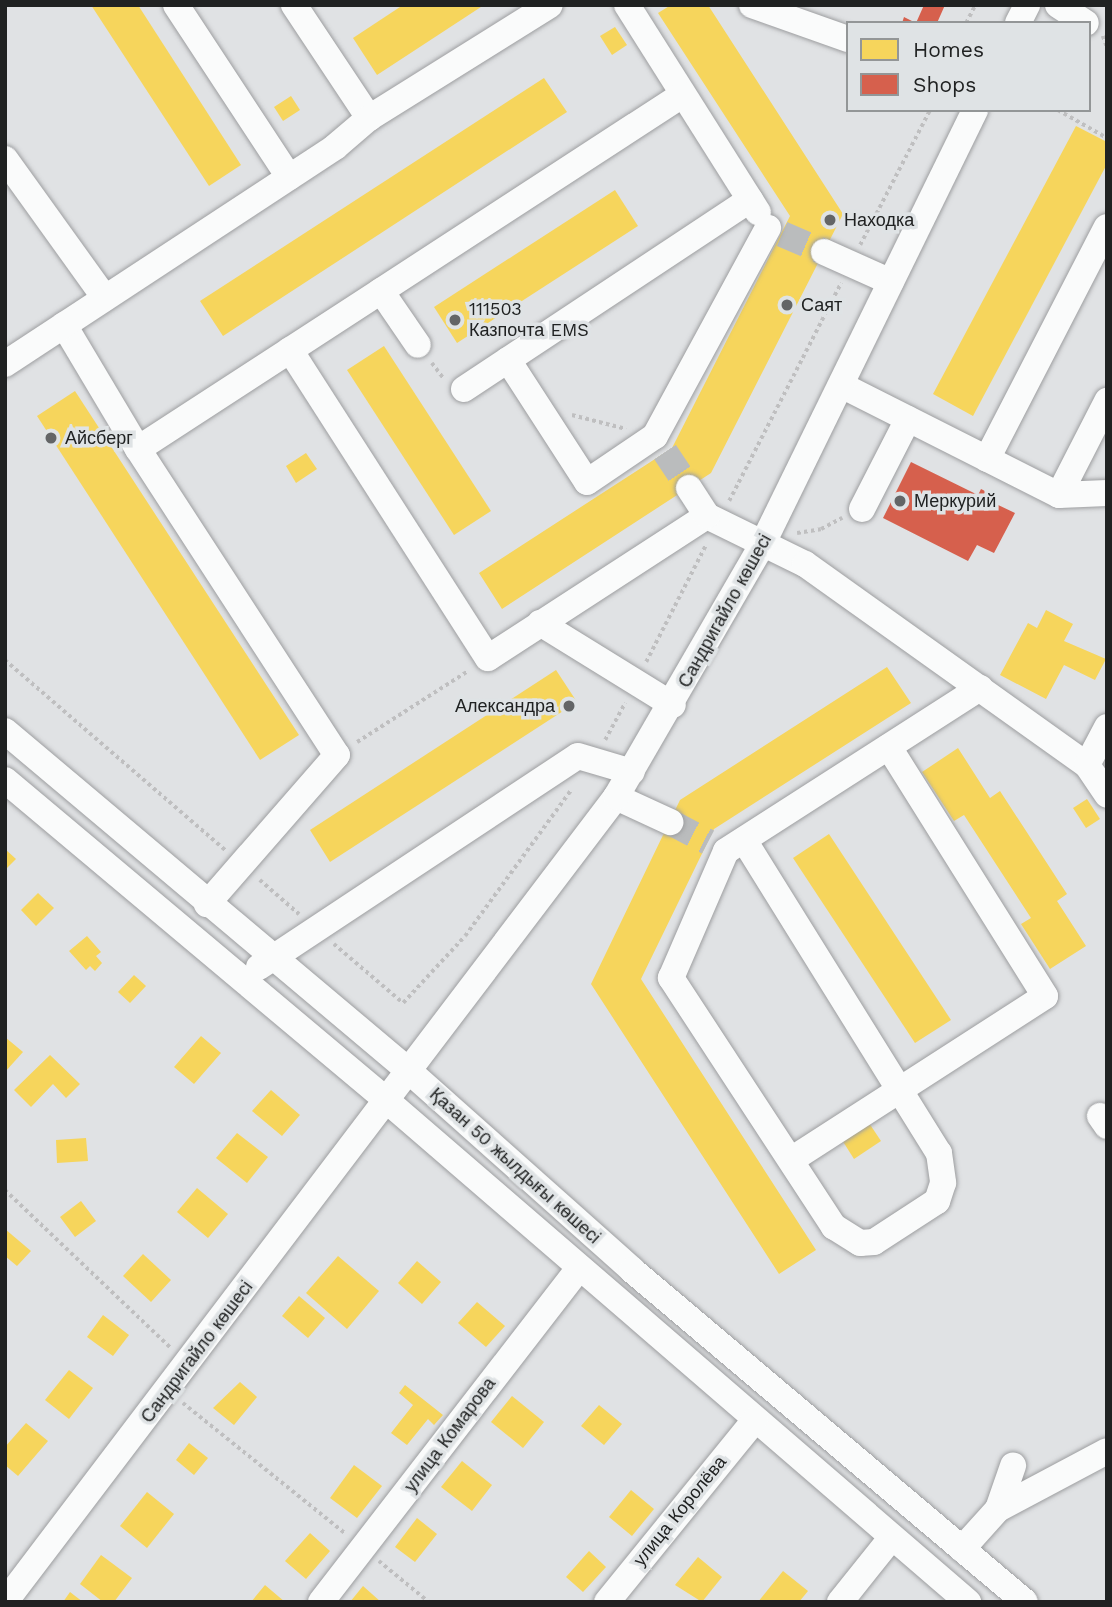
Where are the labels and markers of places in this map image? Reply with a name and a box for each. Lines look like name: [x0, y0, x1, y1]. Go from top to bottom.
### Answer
place label: Находка: [844, 209, 914, 231]
marker: Находка: [822, 212, 838, 228]
place label: Саят: [801, 294, 842, 316]
marker: Саят: [779, 297, 795, 313]
place label: 111503 Казпочта EMS: [469, 299, 589, 342]
marker: 111503 Казпочта EMS: [447, 312, 463, 328]
place label: Айсберг: [65, 427, 133, 449]
marker: Айсберг: [43, 430, 59, 446]
place label: Меркурий: [914, 490, 996, 512]
marker: Меркурий: [892, 493, 908, 509]
place label: Александра: [455, 695, 555, 717]
marker: Александра: [561, 698, 577, 714]

